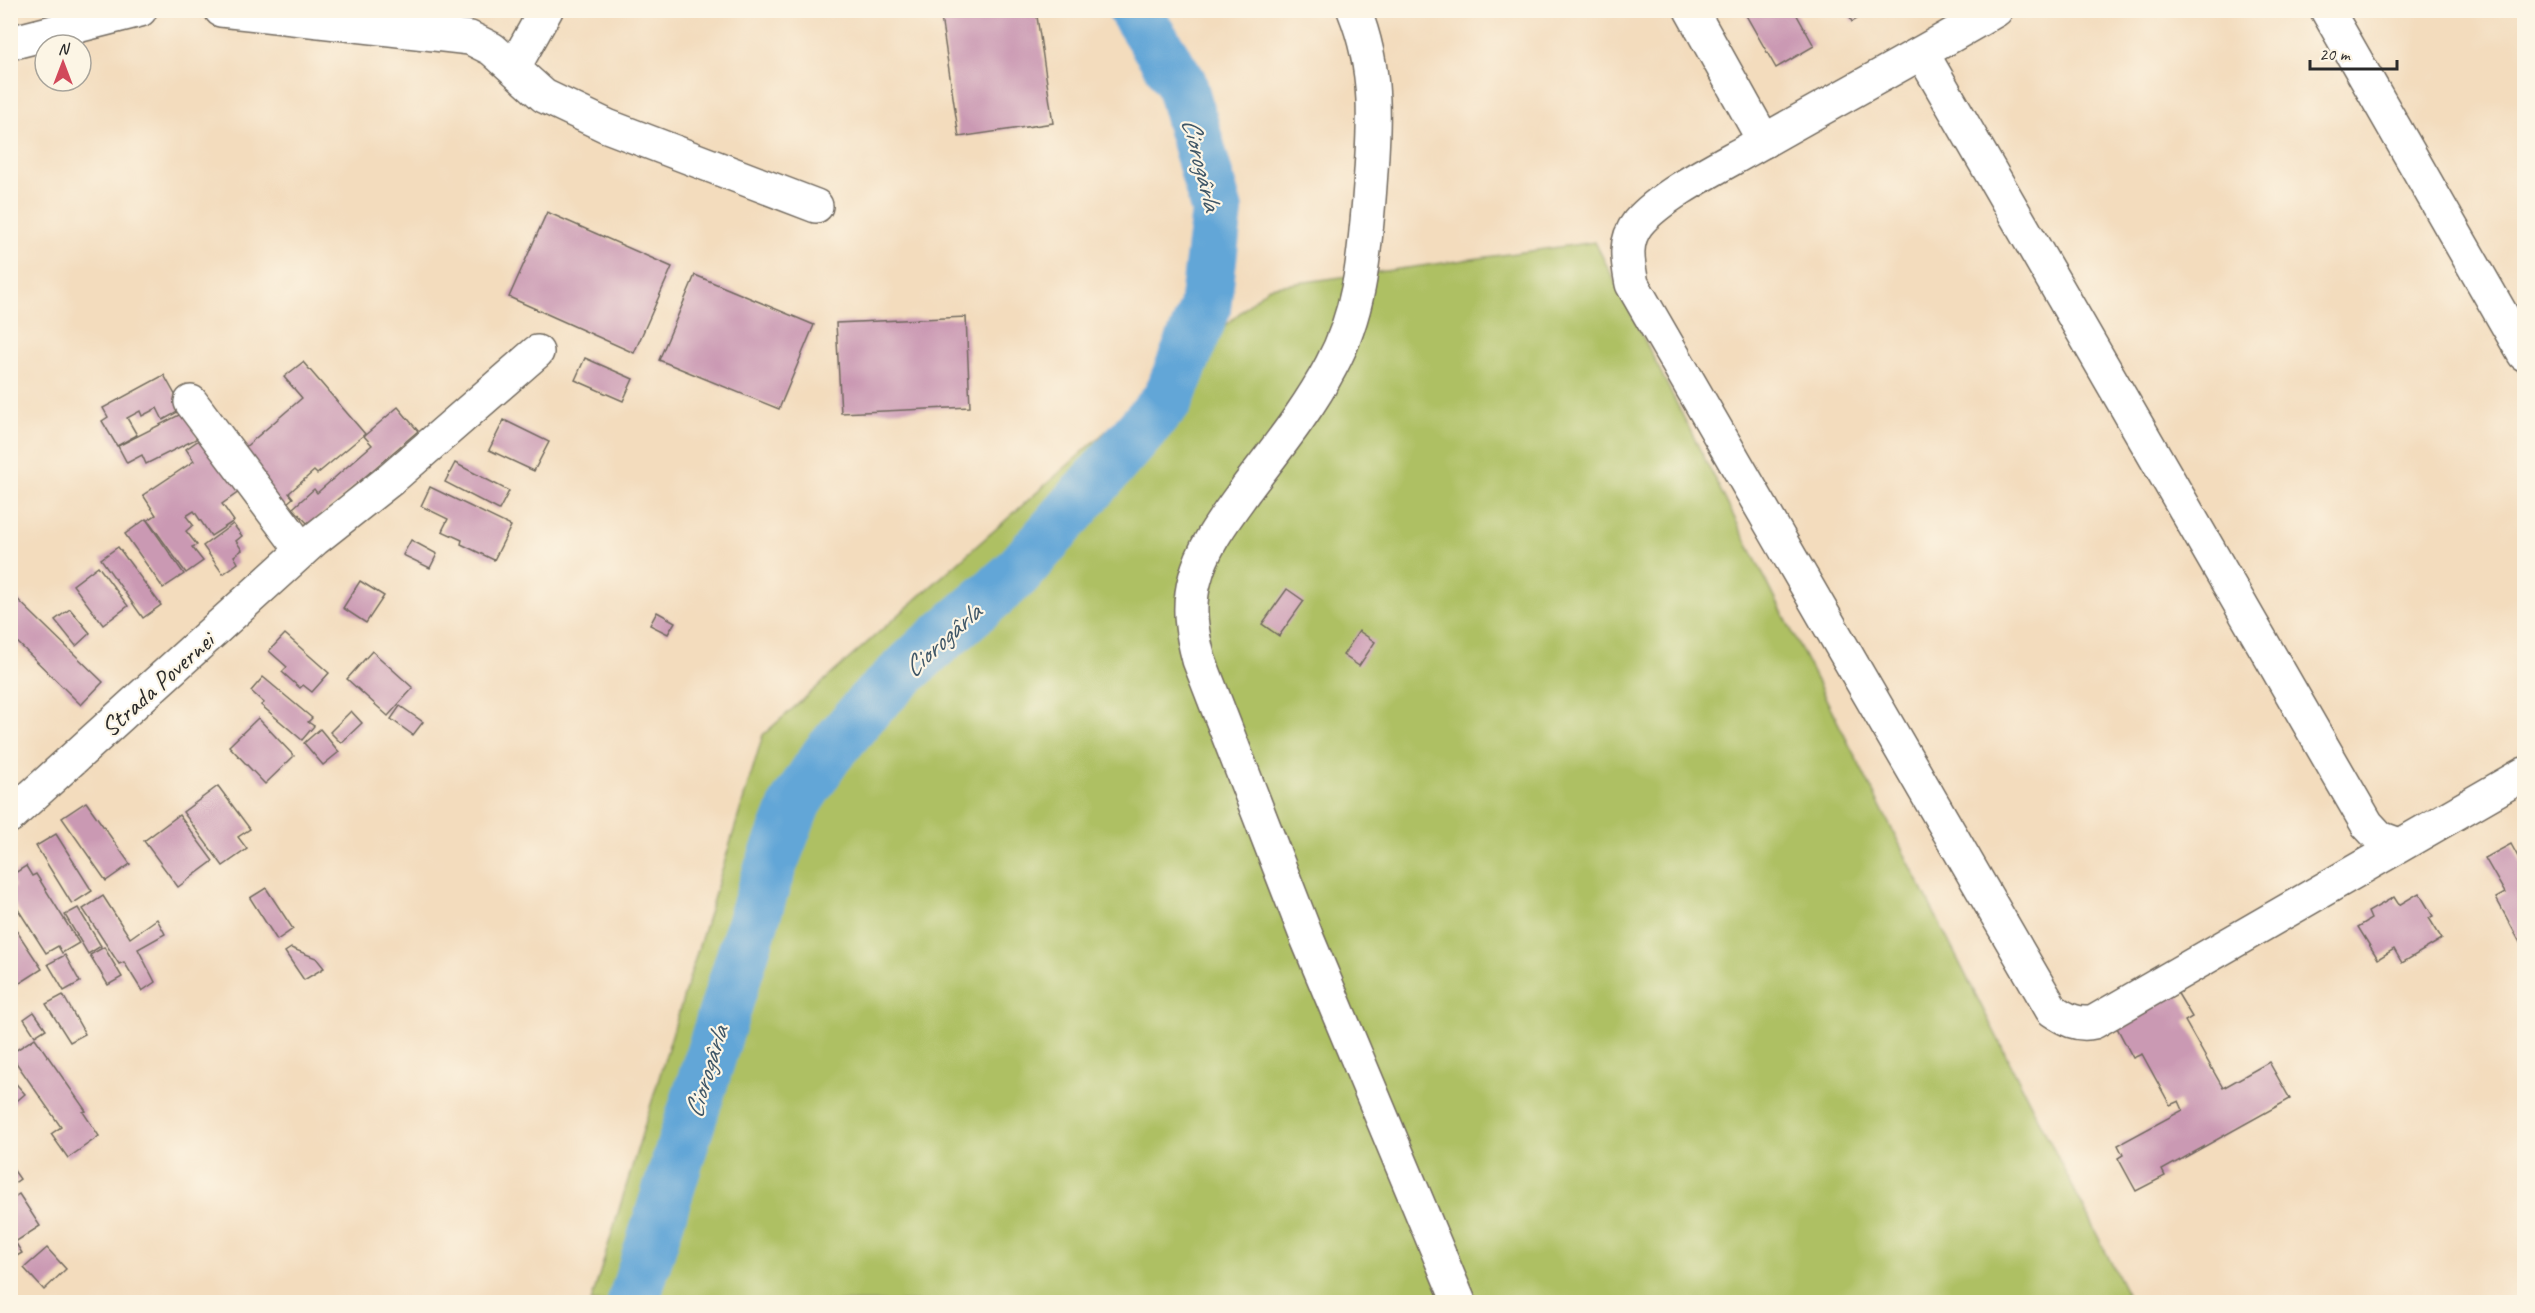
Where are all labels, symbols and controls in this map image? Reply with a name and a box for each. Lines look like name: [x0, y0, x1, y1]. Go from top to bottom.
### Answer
north arrow: [33, 33, 93, 93]
scale bar: [2310, 33, 2397, 71]
text: N: [58, 39, 71, 59]
text: 20 m: [2319, 43, 2352, 65]
water label: Ciorogârla: [1174, 114, 1230, 216]
water label: Ciorogârla: [896, 594, 990, 684]
street label: Strada Povernei: [94, 623, 223, 744]
water label: Ciorogârla: [676, 1020, 737, 1122]

